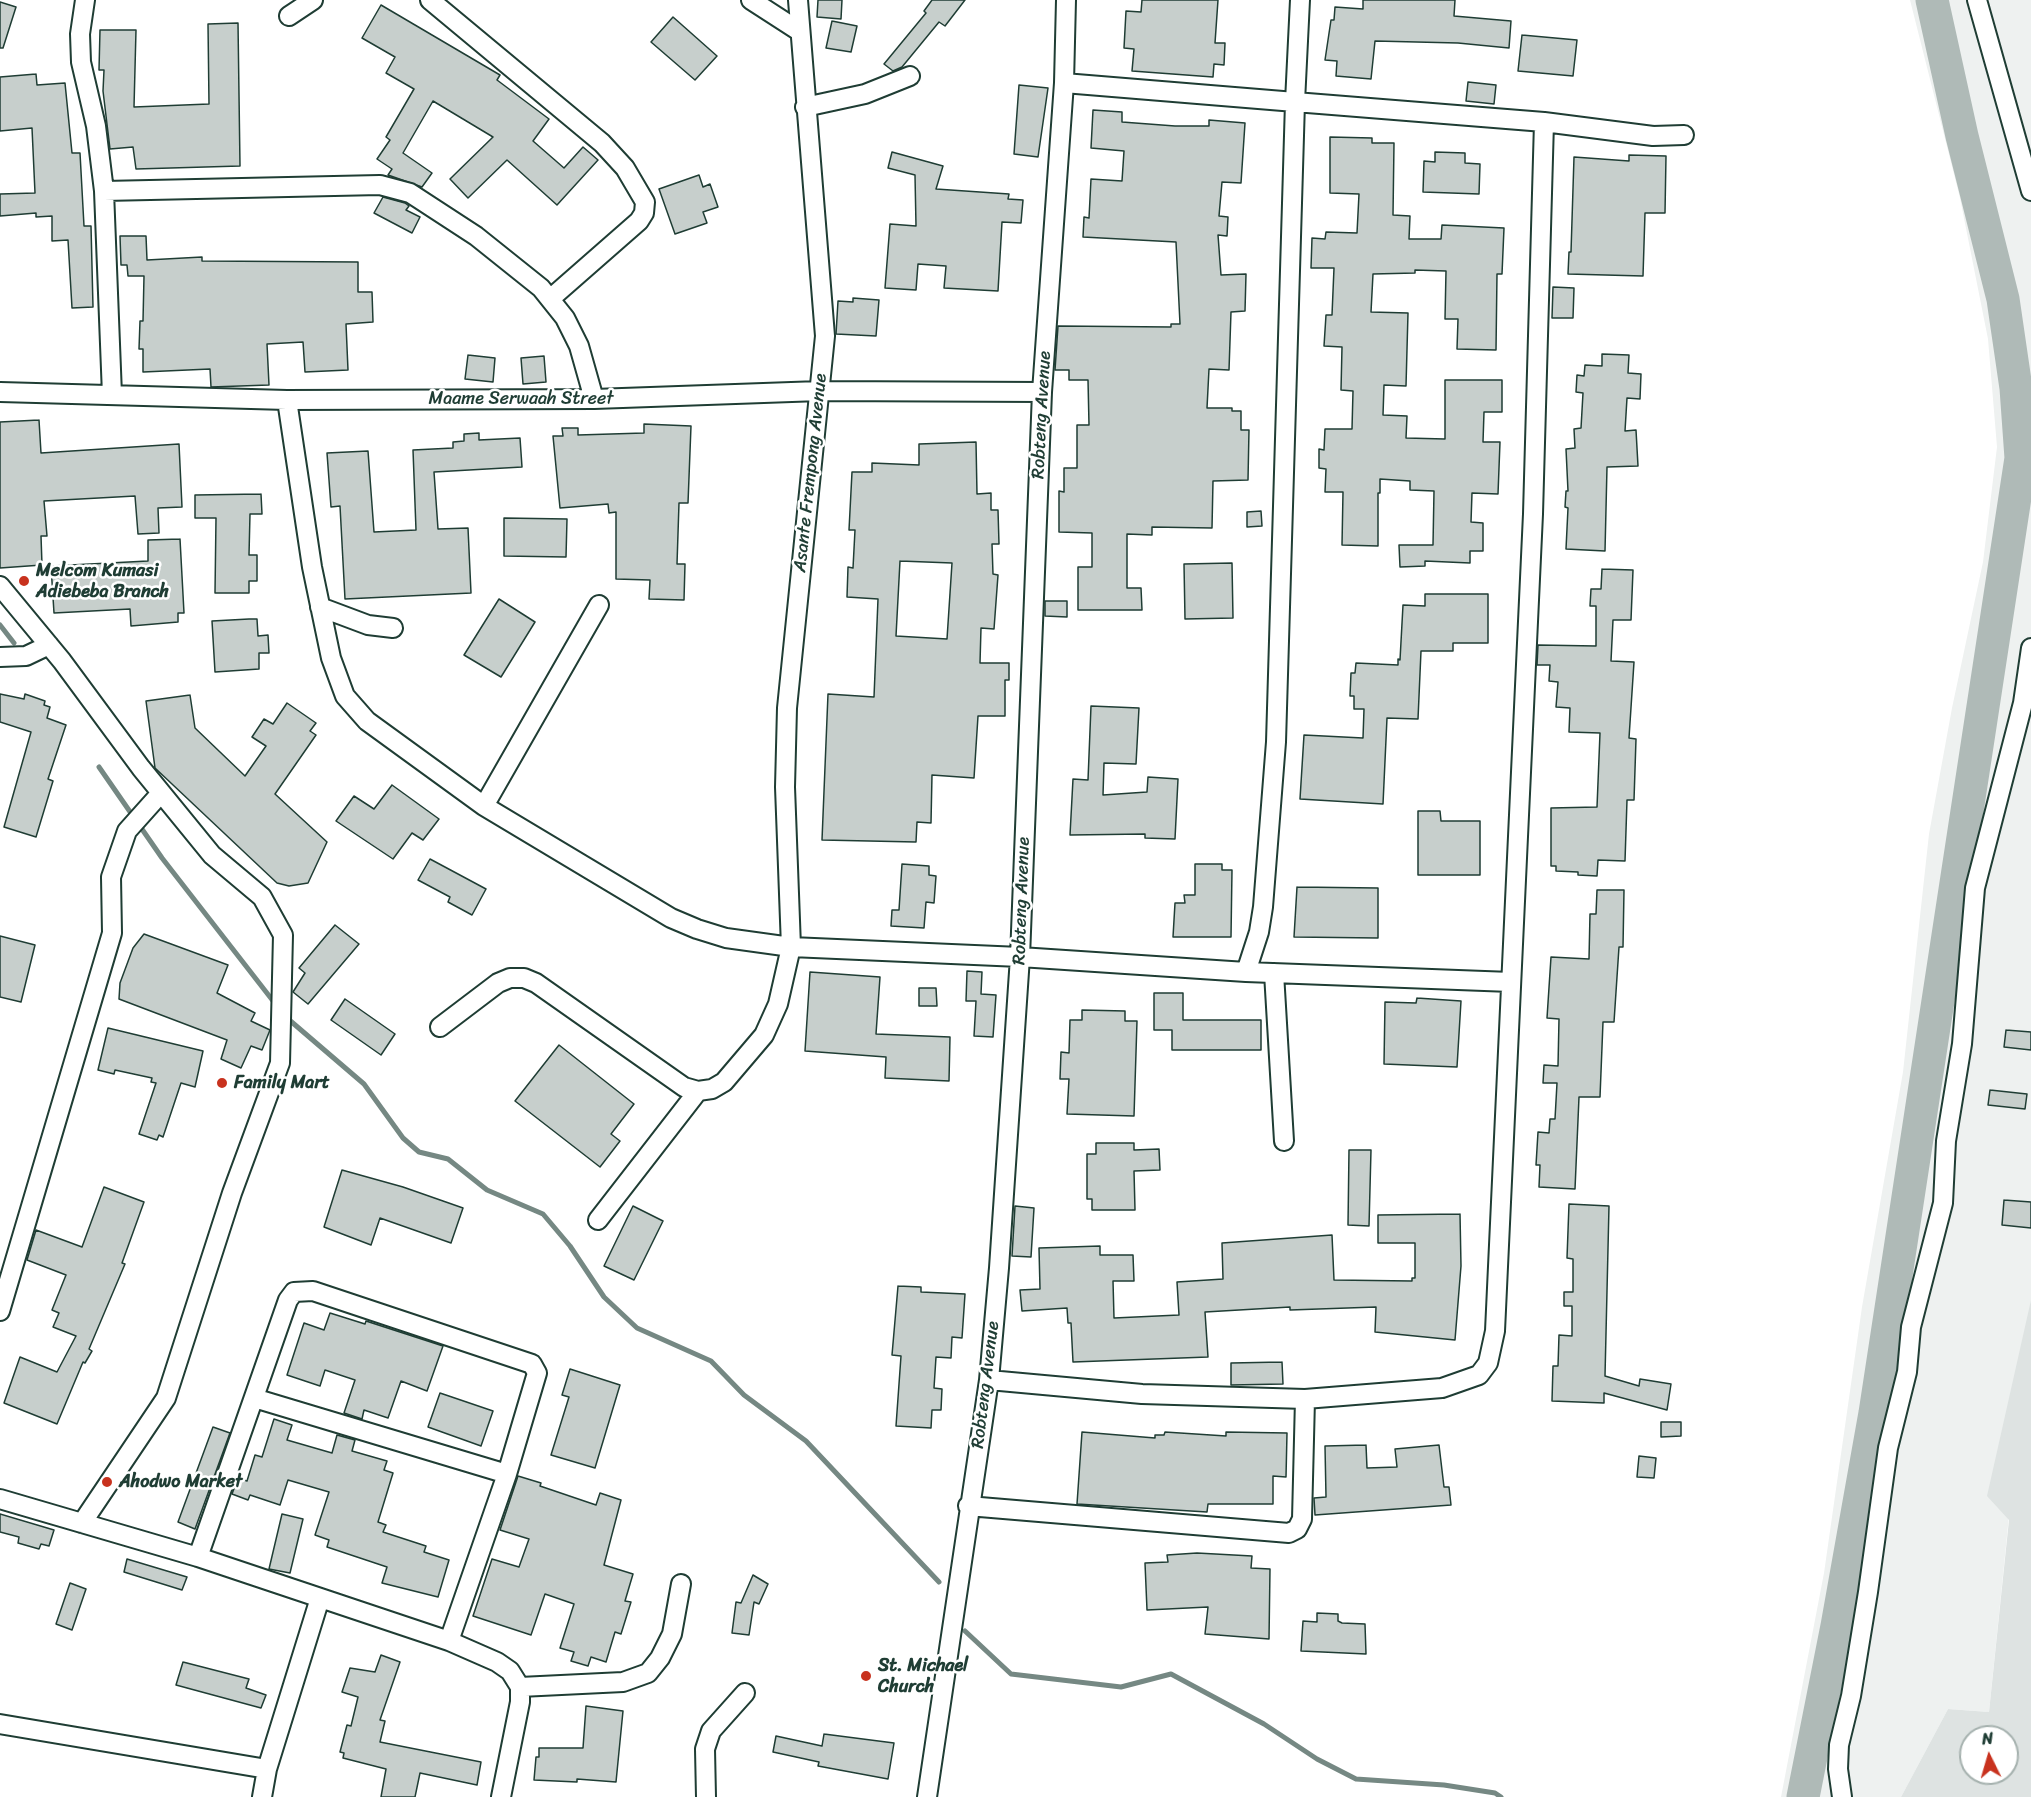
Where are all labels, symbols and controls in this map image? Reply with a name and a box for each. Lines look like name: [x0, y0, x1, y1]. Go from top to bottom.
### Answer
street label: Robteng Avenue: [1028, 350, 1056, 480]
street label: Asante Frempong Avenue: [790, 372, 832, 574]
street label: Maame Serwaah Street: [429, 388, 613, 410]
place label: Melcom Kumasi Adiebeba Branch: [36, 560, 169, 602]
marker: Melcom Kumasi Adiebeba Branch: [17, 574, 31, 588]
street label: Robteng Avenue: [1009, 837, 1035, 965]
place label: Family Mart: [234, 1072, 330, 1094]
marker: Family Mart: [215, 1076, 229, 1090]
street label: Robteng Avenue: [967, 1320, 1005, 1450]
place label: Ahodwo Market: [119, 1471, 242, 1493]
marker: Ahodwo Market: [100, 1475, 114, 1489]
place label: St. Michael Church: [878, 1655, 968, 1698]
marker: St. Michael Church: [859, 1669, 873, 1683]
text: N: [1981, 1724, 1994, 1753]
north arrow: [1959, 1725, 2019, 1785]

